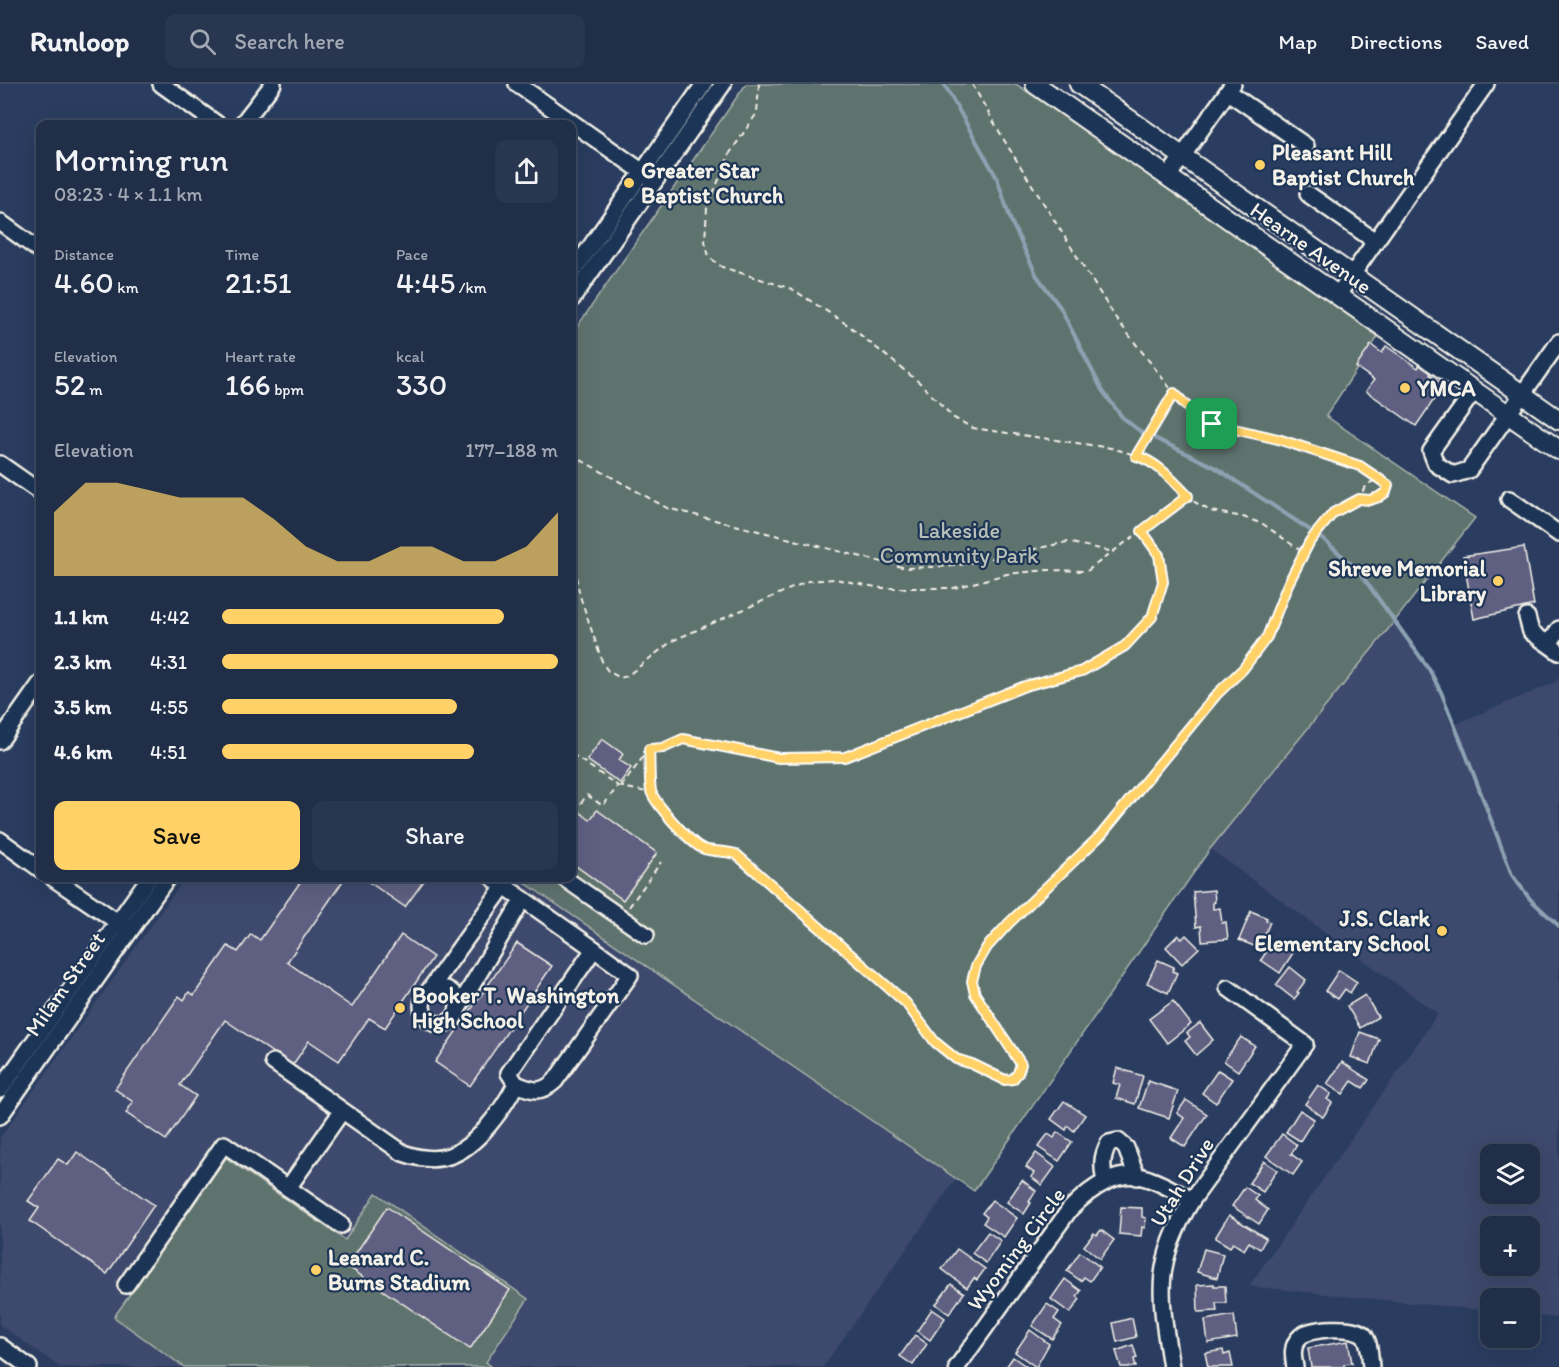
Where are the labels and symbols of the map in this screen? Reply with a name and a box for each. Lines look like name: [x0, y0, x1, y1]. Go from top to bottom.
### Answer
place label: Pleasant Hill Baptist Church: [1272, 139, 1415, 191]
place label: Greater Star Baptist Church: [641, 157, 784, 209]
marker: Pleasant Hill Baptist Church: [1253, 158, 1267, 172]
marker: Greater Star Baptist Church: [622, 176, 636, 190]
street label: Hearne Avenue: [1245, 196, 1377, 300]
place label: YMCA: [1416, 375, 1476, 402]
marker: YMCA: [1398, 381, 1412, 395]
pin: [1186, 398, 1237, 449]
park label: Lakeside Community Park: [880, 517, 1039, 569]
place label: Shreve Memorial Library: [1328, 555, 1487, 607]
marker: Shreve Memorial Library: [1491, 574, 1505, 588]
place label: J.S. Clark Elementary School: [1255, 905, 1431, 957]
marker: J.S. Clark Elementary School: [1435, 924, 1449, 938]
street label: Milam Street: [19, 927, 111, 1041]
place label: Booker T. Washington High School: [412, 982, 620, 1034]
marker: Booker T. Washington High School: [393, 1001, 407, 1015]
street label: Utah Drive: [1144, 1132, 1220, 1232]
street label: Wyoming Circle: [961, 1182, 1071, 1316]
place label: Leanard C. Burns Stadium: [328, 1244, 470, 1296]
marker: Leanard C. Burns Stadium: [309, 1263, 323, 1277]

